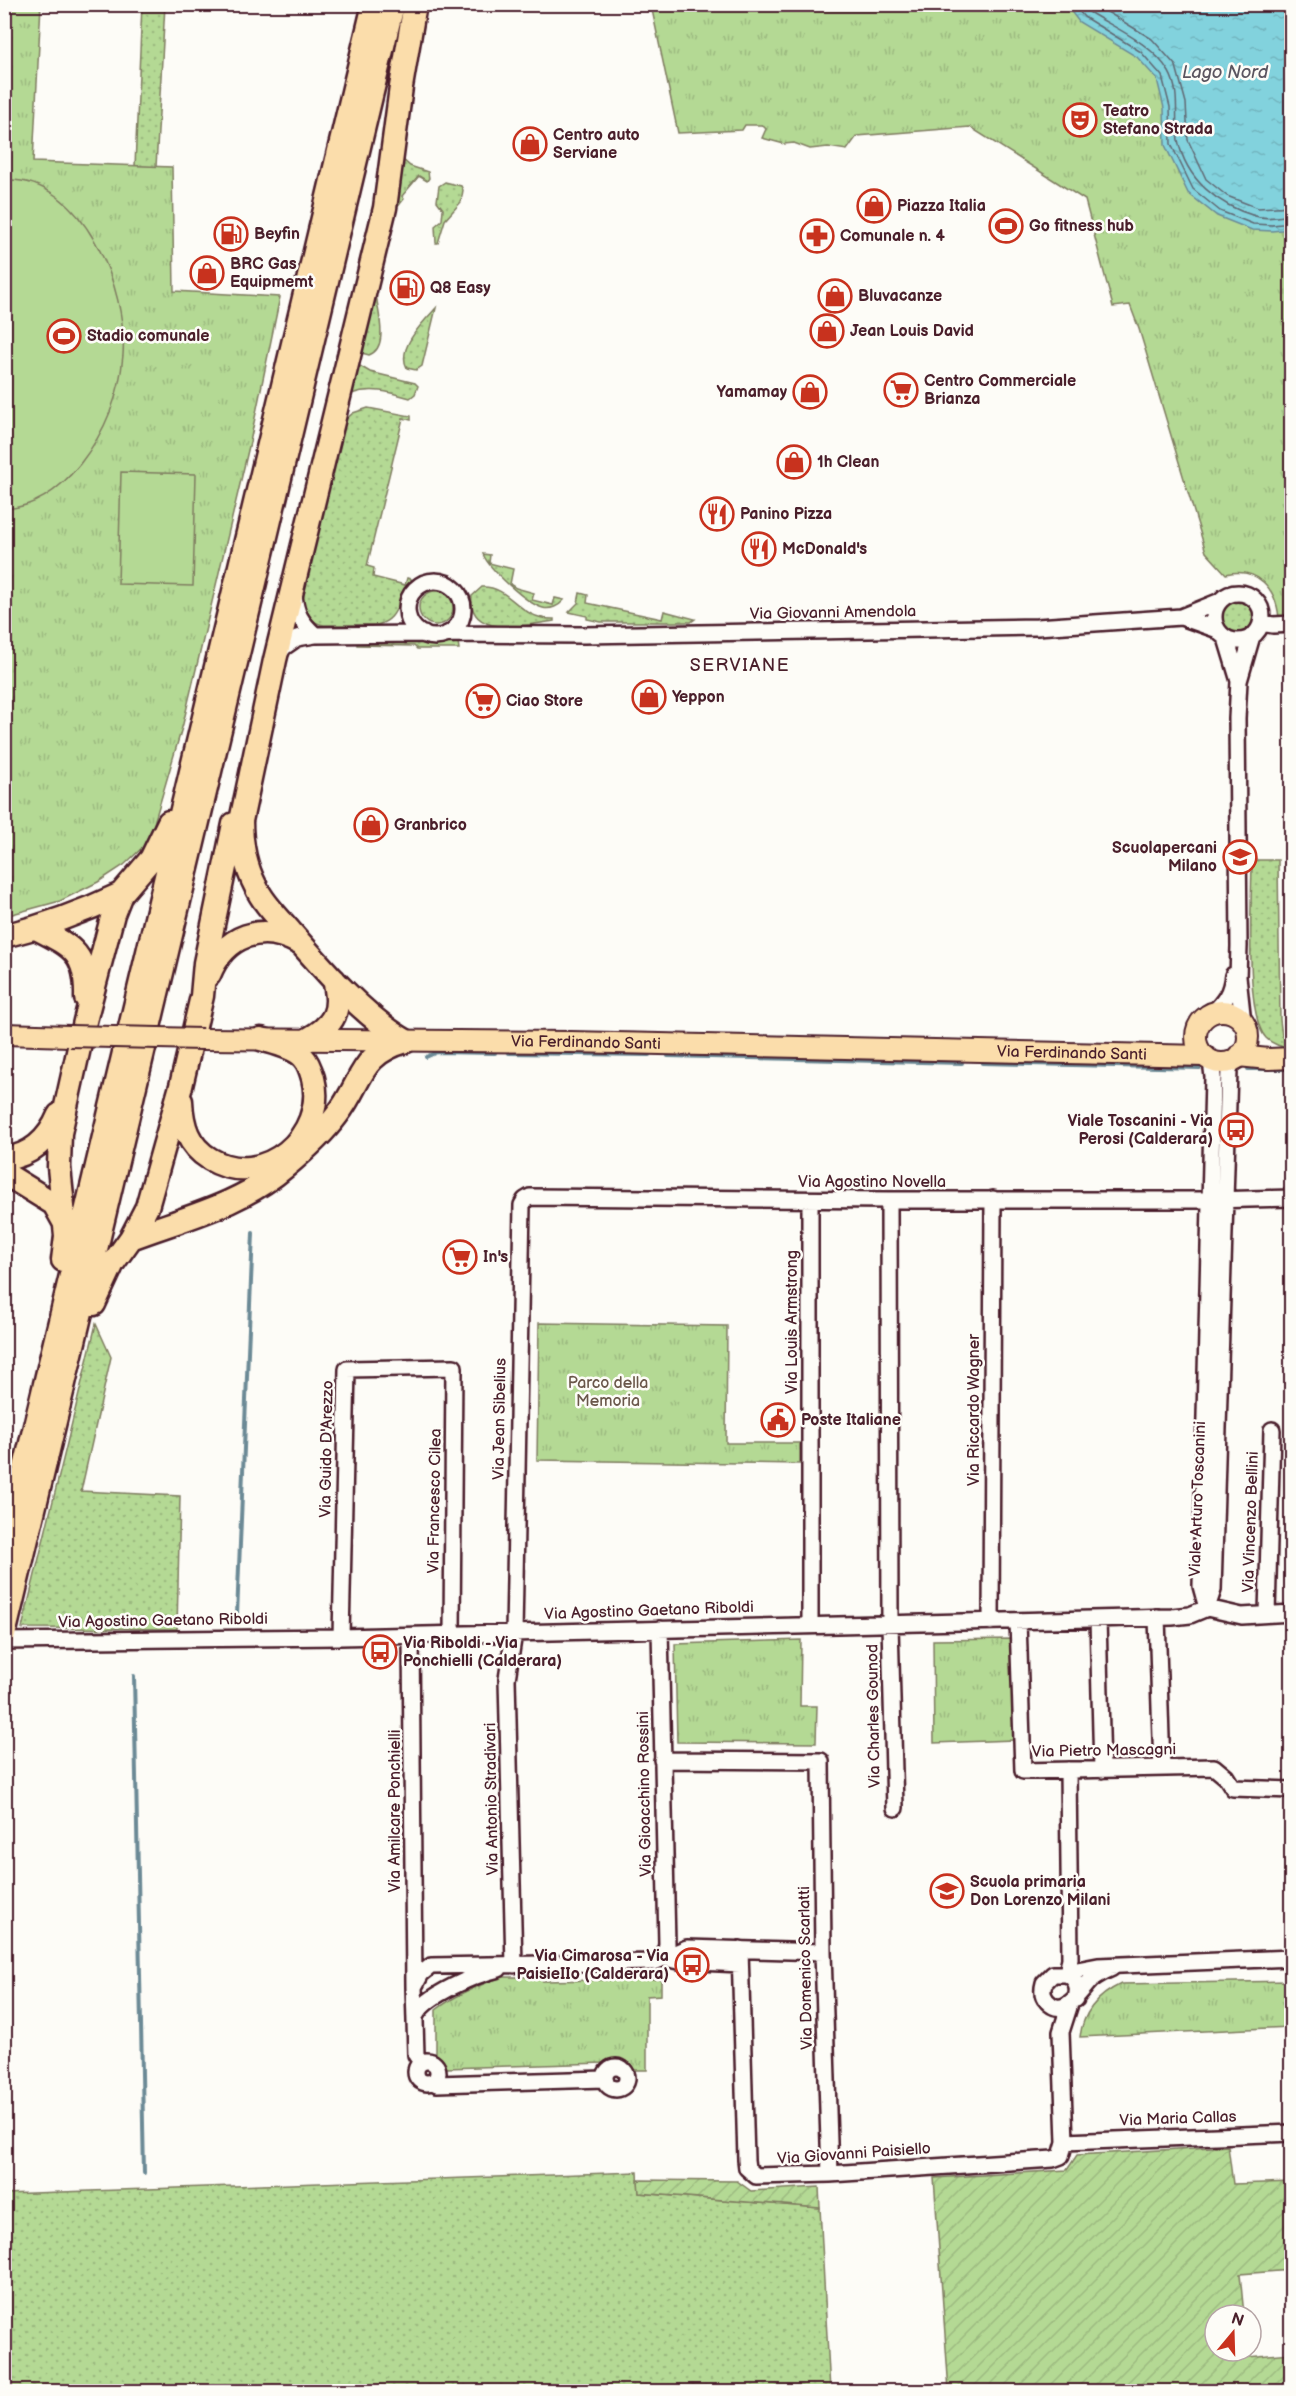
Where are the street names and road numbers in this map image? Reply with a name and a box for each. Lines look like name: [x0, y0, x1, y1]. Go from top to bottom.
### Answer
street label: Via Giovanni Amendola: [749, 602, 917, 624]
street label: Via Ferdinando Santi: [511, 1032, 661, 1053]
street label: Via Ferdinando Santi: [997, 1042, 1147, 1064]
street label: Via Agostino Novella: [798, 1173, 946, 1192]
street label: Via Louis Armstrong: [783, 1250, 802, 1394]
street label: Via Riccardo Wagner: [965, 1334, 984, 1486]
street label: Via Jean Sibelius: [489, 1358, 511, 1480]
street label: Via Guido D'Arezzo: [316, 1380, 338, 1518]
street label: Viale Arturo Toscanini: [1186, 1421, 1210, 1577]
street label: Via Francesco Cilea: [424, 1428, 446, 1574]
street label: Via Vincenzo Bellini: [1239, 1451, 1263, 1593]
street label: Via Agostino Gaetano Riboldi: [544, 1598, 754, 1624]
street label: Via Agostino Gaetano Riboldi: [58, 1610, 268, 1632]
street label: Via Charles Gounod: [863, 1644, 885, 1788]
street label: Via Gioacchino Rossini: [634, 1711, 656, 1877]
street label: Via Antonio Stradivari: [481, 1722, 503, 1876]
street label: Via Amilcare Ponchielli: [386, 1729, 405, 1893]
street label: Via Pietro Mascagni: [1032, 1740, 1176, 1762]
street label: Via Domenico Scarlatti: [795, 1886, 817, 2050]
street label: Via Maria Callas: [1119, 2107, 1237, 2131]
street label: Via Giovanni Paisiello: [777, 2139, 931, 2169]

